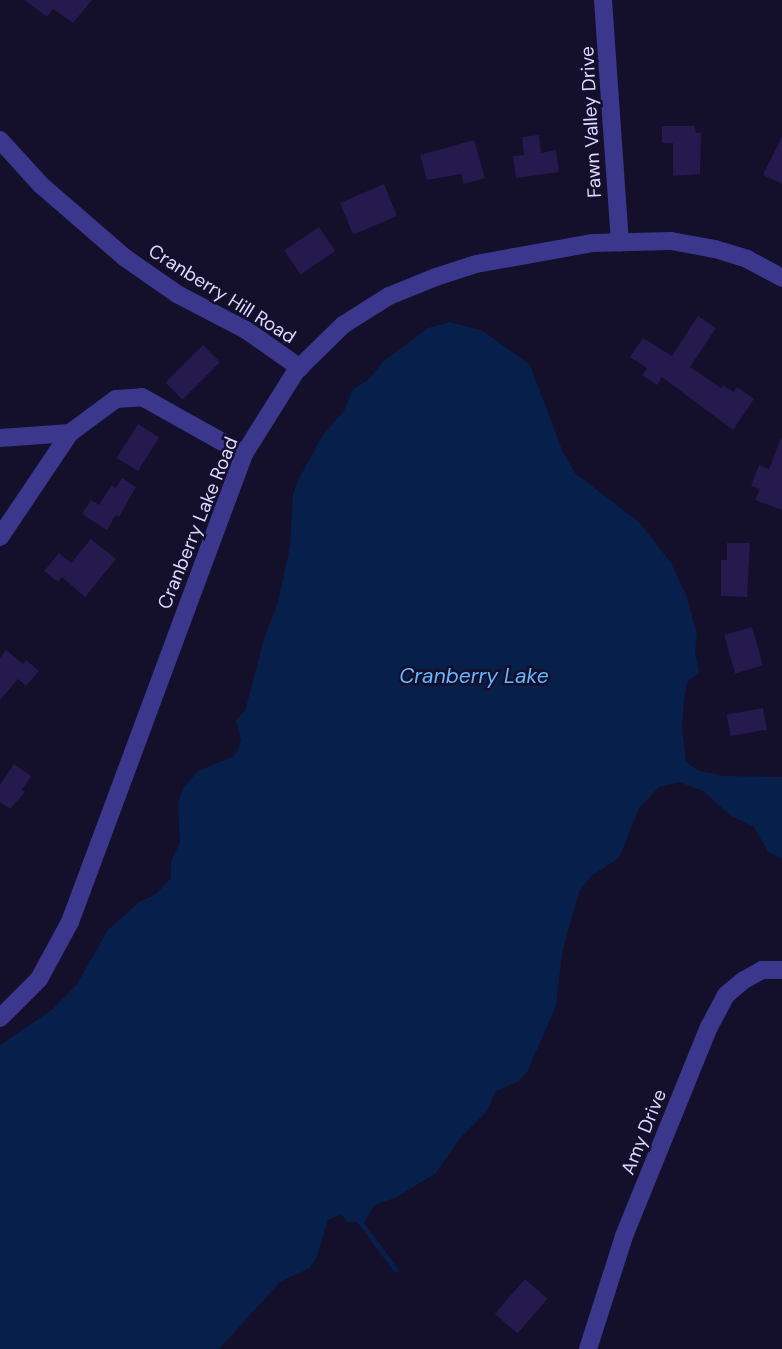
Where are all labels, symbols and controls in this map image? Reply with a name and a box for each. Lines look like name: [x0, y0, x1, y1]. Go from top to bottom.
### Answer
street label: Fawn Valley Drive: [576, 46, 606, 198]
street label: Cranberry Hill Road: [144, 239, 300, 349]
street label: Cranberry Lake Road: [153, 434, 243, 612]
water label: Cranberry Lake: [399, 663, 549, 689]
street label: Amy Drive: [617, 1086, 671, 1178]

